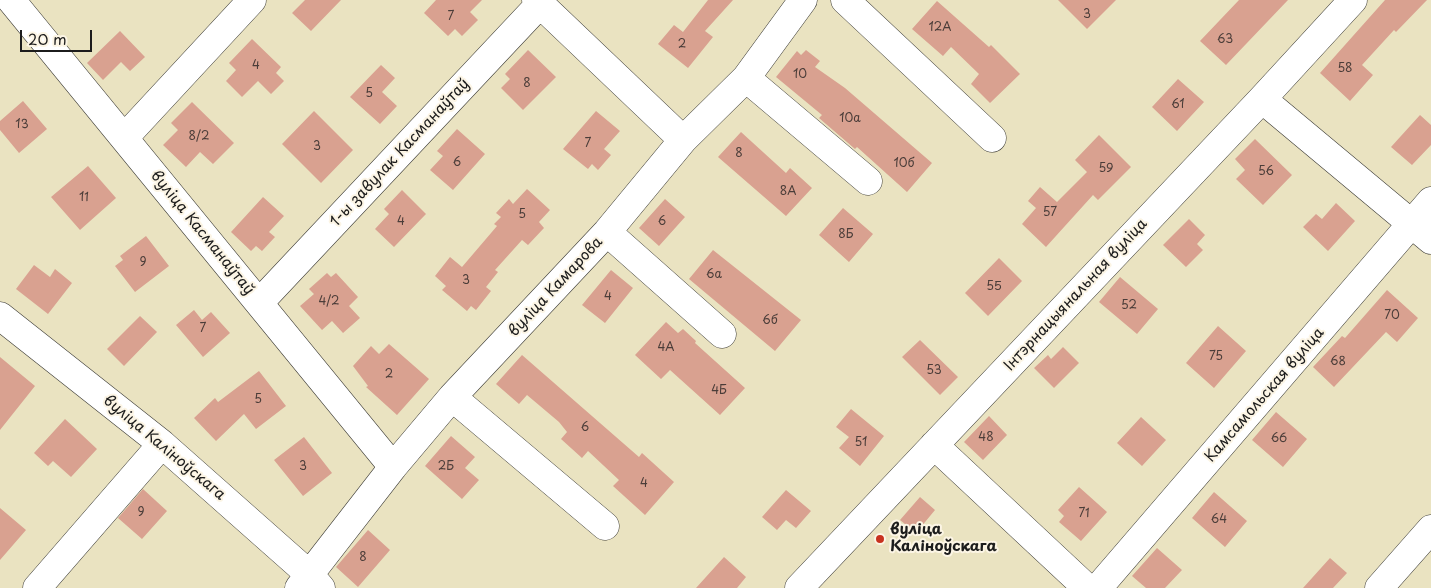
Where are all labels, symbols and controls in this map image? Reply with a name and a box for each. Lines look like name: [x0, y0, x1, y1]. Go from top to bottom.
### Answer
house number: 3: [1083, 8, 1091, 22]
house number: 7: [448, 10, 454, 24]
scale bar: [22, 20, 95, 52]
house number: 12А: [928, 21, 952, 35]
text: 20 m: [28, 27, 67, 50]
house number: 63: [1217, 33, 1233, 47]
house number: 2: [678, 38, 686, 52]
house number: 4: [252, 59, 260, 73]
house number: 58: [1337, 62, 1353, 76]
house number: 10: [793, 68, 807, 82]
street label: 1-ы завулак Касманаўтаў: [327, 75, 473, 231]
house number: 8: [523, 77, 531, 91]
house number: 5: [365, 87, 373, 101]
house number: 61: [1171, 98, 1185, 112]
house number: 10а: [839, 112, 861, 126]
house number: 13: [15, 118, 29, 132]
house number: 8/2: [189, 130, 209, 144]
house number: 7: [585, 137, 591, 151]
house number: 3: [313, 140, 321, 154]
house number: 8: [735, 147, 743, 161]
house number: 6: [453, 156, 461, 170]
house number: 10б: [893, 157, 915, 171]
house number: 59: [1099, 162, 1113, 176]
house number: 56: [1258, 165, 1274, 179]
street label: вуліца Касманаўтаў: [146, 167, 258, 299]
house number: 8А: [780, 185, 796, 199]
house number: 11: [79, 191, 89, 205]
house number: 57: [1043, 206, 1057, 220]
house number: 5: [518, 208, 526, 222]
house number: 4: [397, 215, 405, 229]
house number: 6: [658, 215, 666, 229]
street label: Інтэрнацыянальная вуліца: [1001, 215, 1151, 375]
house number: 8Б: [838, 228, 854, 242]
street label: вуліца Камарова: [505, 233, 607, 341]
house number: 9: [139, 256, 147, 270]
house number: 6а: [706, 268, 722, 282]
house number: 3: [462, 274, 470, 288]
house number: 55: [986, 280, 1002, 294]
house number: 4: [604, 290, 612, 304]
house number: 4/2: [318, 295, 340, 309]
house number: 52: [1121, 299, 1137, 313]
house number: 70: [1384, 309, 1400, 323]
house number: 6б: [762, 314, 778, 328]
house number: 7: [200, 322, 206, 336]
street label: Камсамольская вуліца: [1202, 324, 1328, 466]
house number: 4А: [657, 341, 675, 355]
house number: 75: [1209, 350, 1223, 364]
house number: 68: [1330, 355, 1346, 369]
house number: 53: [926, 364, 942, 378]
house number: 2: [385, 368, 393, 382]
house number: 4Б: [711, 384, 727, 398]
street label: вуліца Каліноўскага: [99, 392, 229, 504]
house number: 5: [254, 393, 262, 407]
house number: 6: [581, 421, 589, 435]
house number: 48: [978, 431, 994, 445]
house number: 66: [1271, 432, 1287, 446]
house number: 51: [855, 436, 867, 450]
house number: 3: [299, 460, 307, 474]
house number: 2Б: [438, 460, 454, 474]
house number: 4: [640, 477, 648, 491]
house number: 9: [137, 506, 145, 520]
house number: 71: [1078, 507, 1090, 521]
house number: 64: [1211, 513, 1227, 527]
place label: вуліца Каліноўскага: [890, 521, 997, 556]
marker: вуліца Каліноўскага: [874, 533, 886, 545]
house number: 8: [359, 551, 367, 565]

